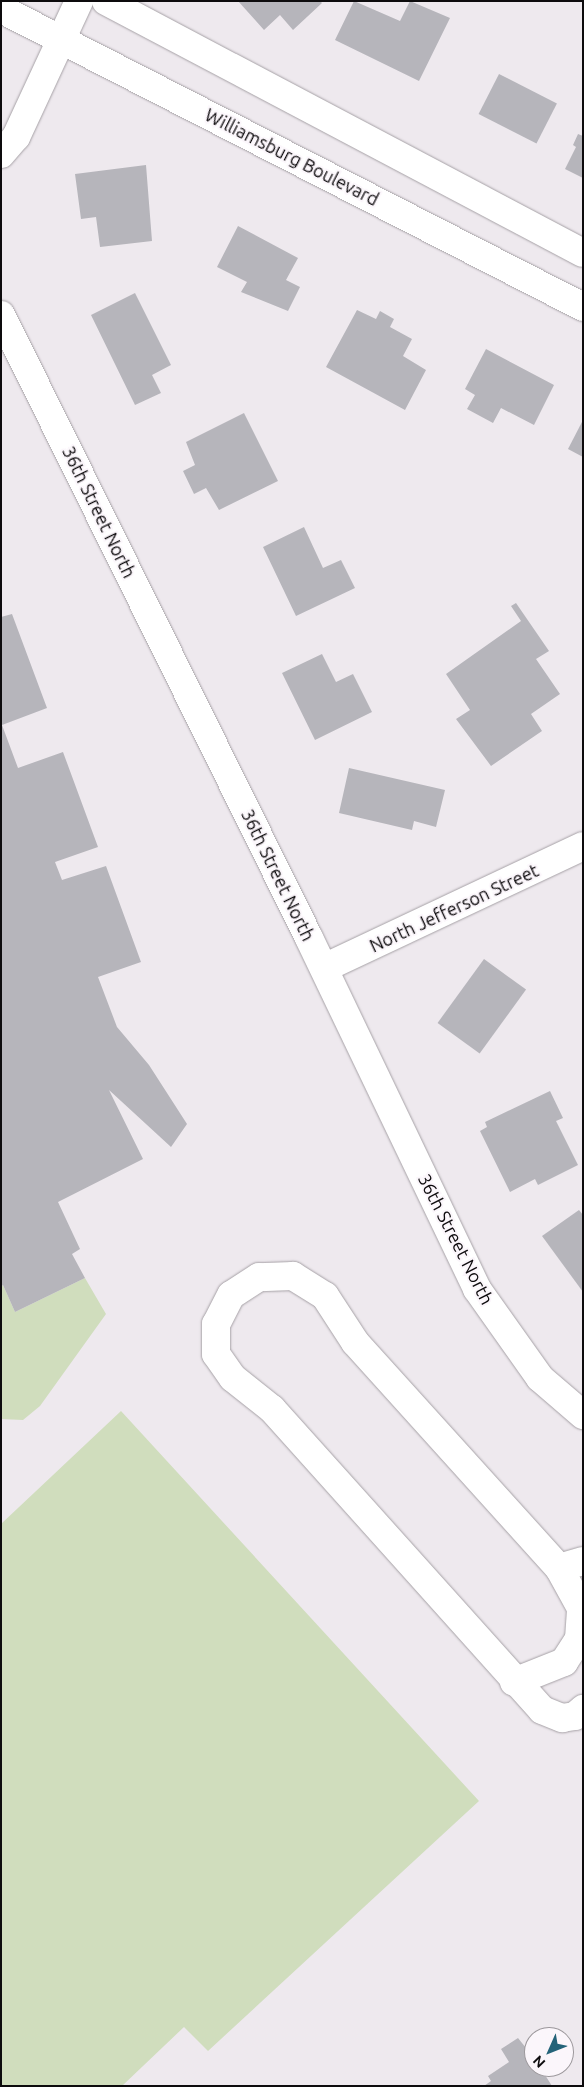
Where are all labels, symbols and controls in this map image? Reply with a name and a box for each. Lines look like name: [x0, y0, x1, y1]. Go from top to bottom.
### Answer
street label: Williamsburg Boulevard: [202, 104, 382, 210]
street label: 36th Street North: [58, 443, 140, 581]
street label: 36th Street North: [237, 806, 319, 944]
street label: North Jefferson Street: [366, 859, 542, 957]
street label: 36th Street North: [414, 1170, 498, 1308]
north arrow: [524, 2027, 574, 2077]
text: N: [530, 2052, 548, 2071]

